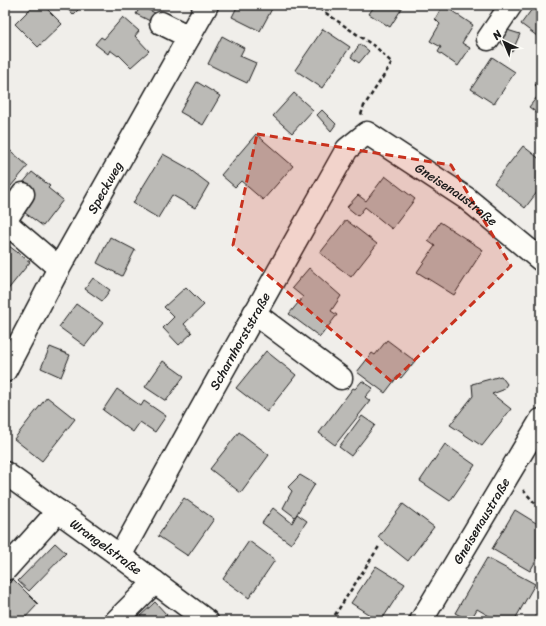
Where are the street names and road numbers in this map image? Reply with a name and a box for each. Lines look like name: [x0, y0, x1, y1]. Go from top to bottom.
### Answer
street label: Speckweg: [80, 156, 129, 218]
street label: Gneisenaustraße: [411, 156, 503, 232]
street label: Scharnhorststraße: [203, 287, 276, 394]
street label: Gneisenaustraße: [446, 473, 516, 568]
street label: Wrangelstraße: [65, 512, 148, 581]

